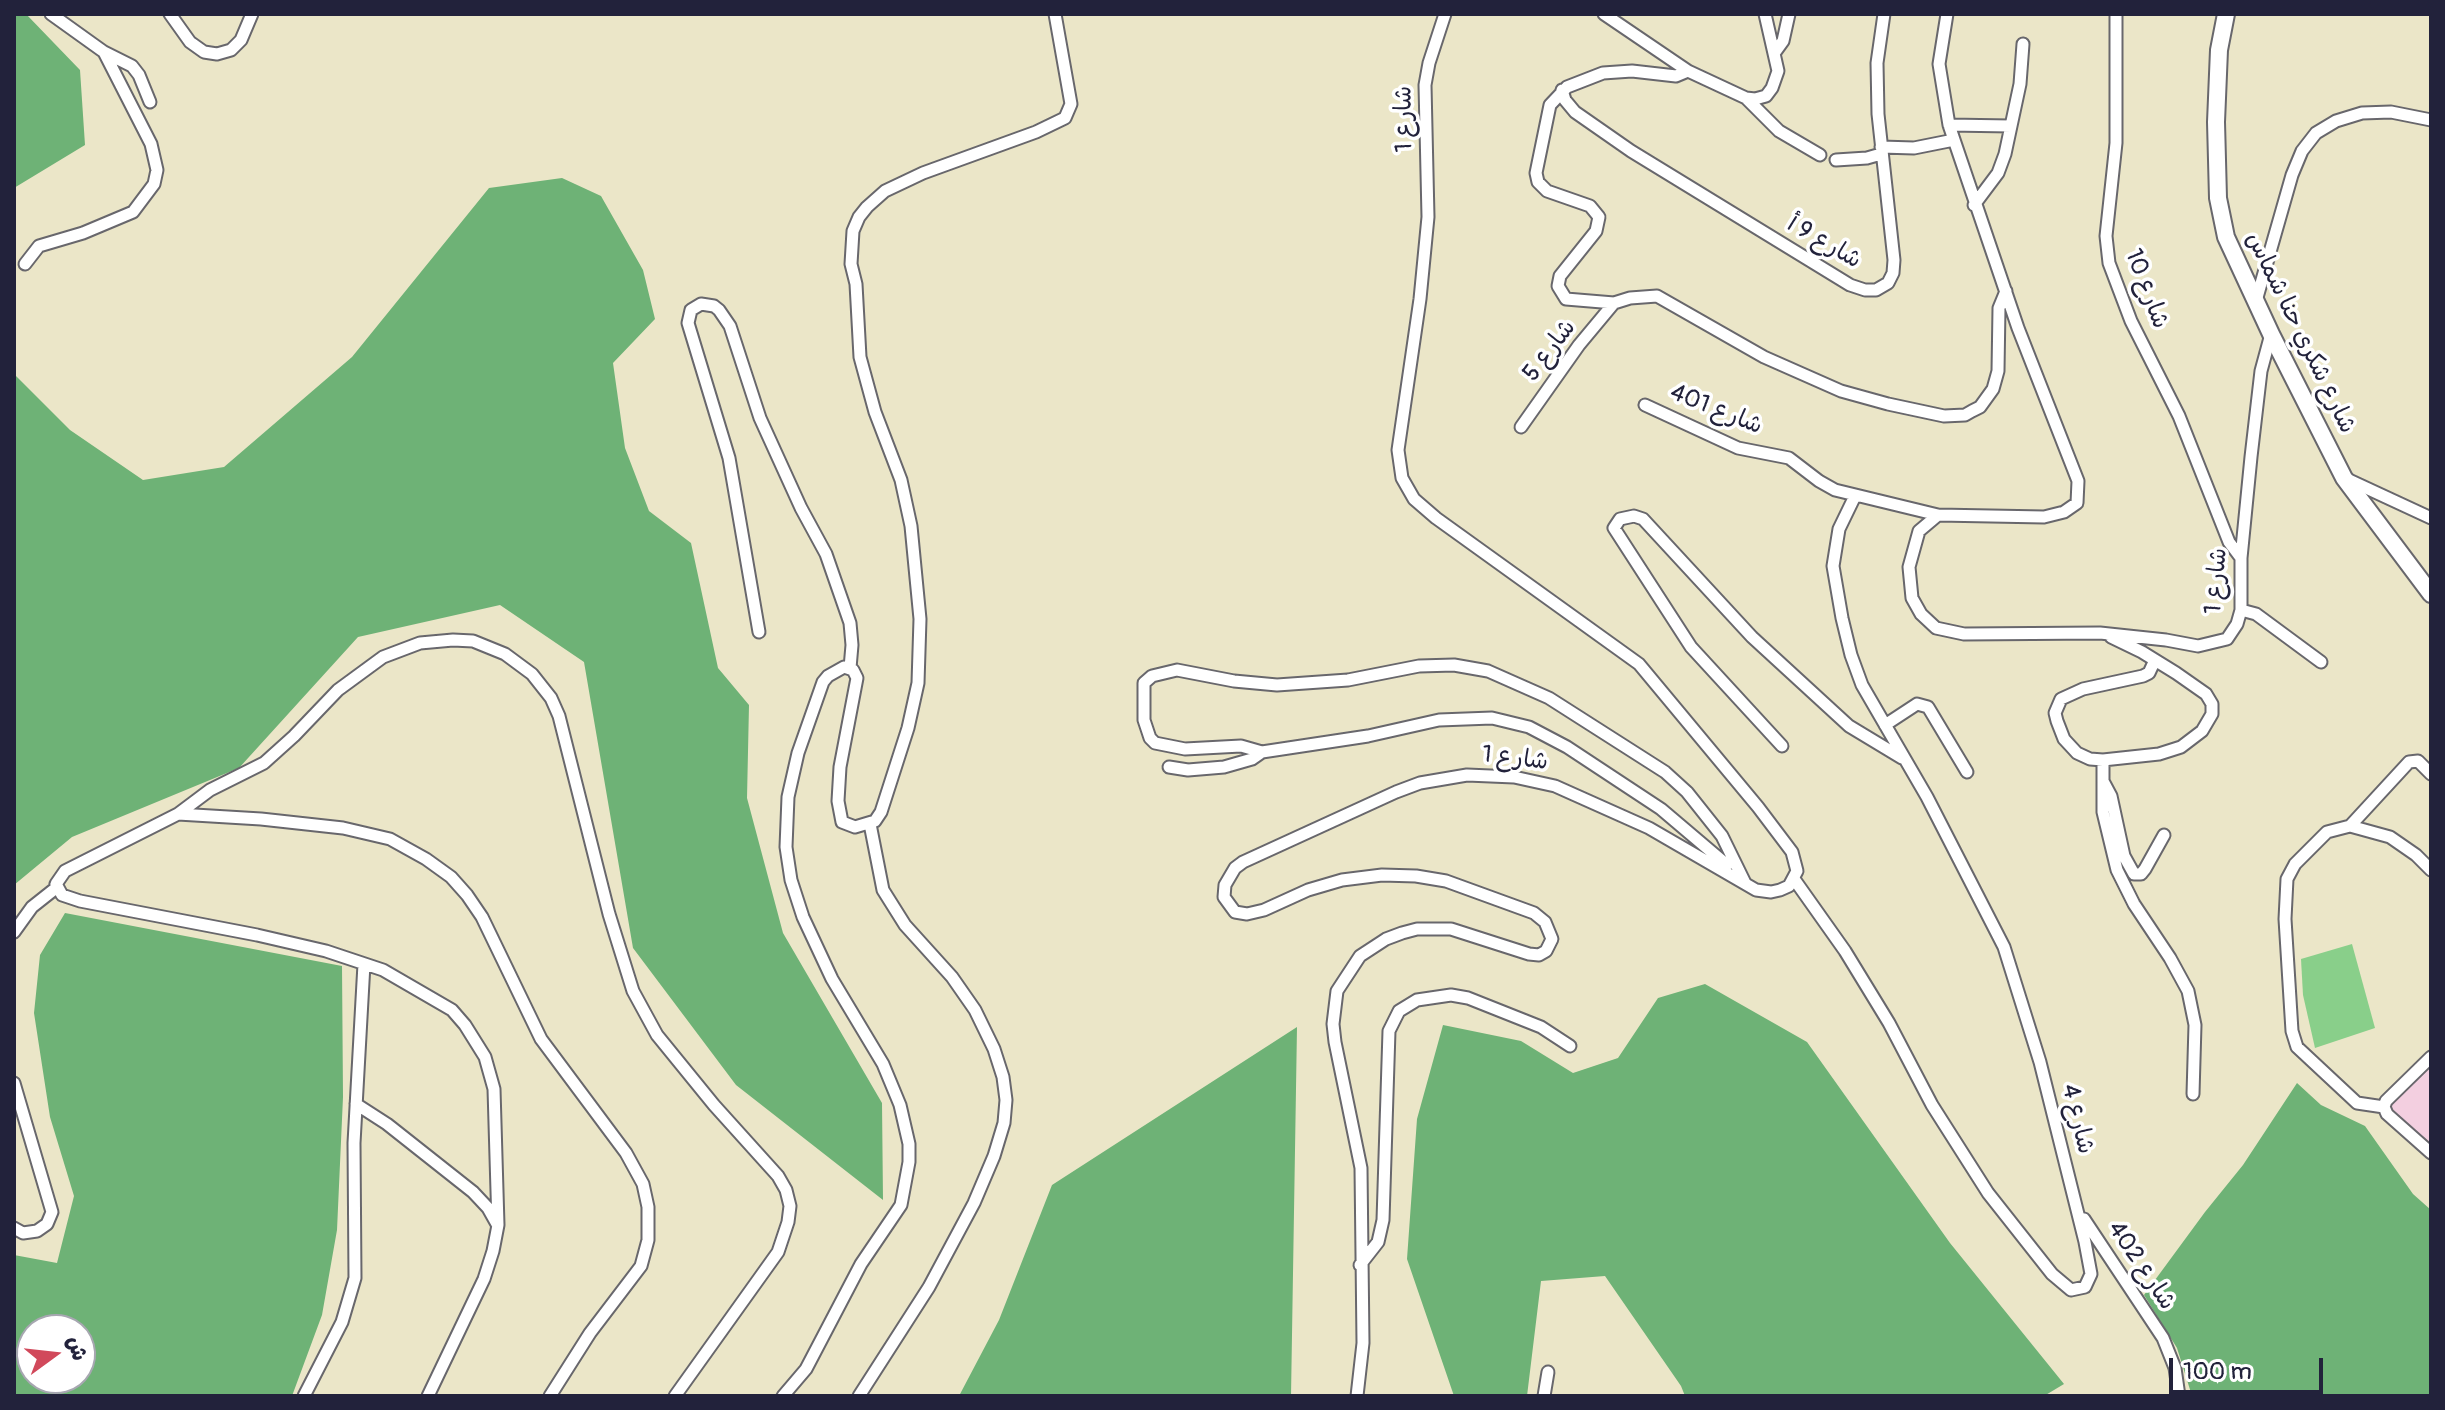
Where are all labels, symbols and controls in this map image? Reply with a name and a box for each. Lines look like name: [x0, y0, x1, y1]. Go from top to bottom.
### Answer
street label: شارع 1: [1390, 85, 1420, 153]
street label: شارع 9 أ: [1782, 210, 1866, 276]
street label: شارع شكري حنا شماس: [2239, 228, 2361, 438]
street label: شارع 10: [2118, 245, 2174, 333]
street label: شارع 5: [1517, 314, 1583, 388]
street label: شارع 401: [1666, 379, 1766, 441]
street label: شارع 1: [2200, 547, 2234, 615]
street label: شارع 1: [1480, 741, 1550, 777]
street label: شارع 4: [2054, 1081, 2100, 1157]
street label: شارع 402: [2101, 1216, 2181, 1316]
north arrow: [16, 1314, 96, 1394]
text: ش: [61, 1333, 94, 1364]
scale bar: [2173, 1342, 2327, 1392]
text: 100 m: [2183, 1357, 2252, 1386]

